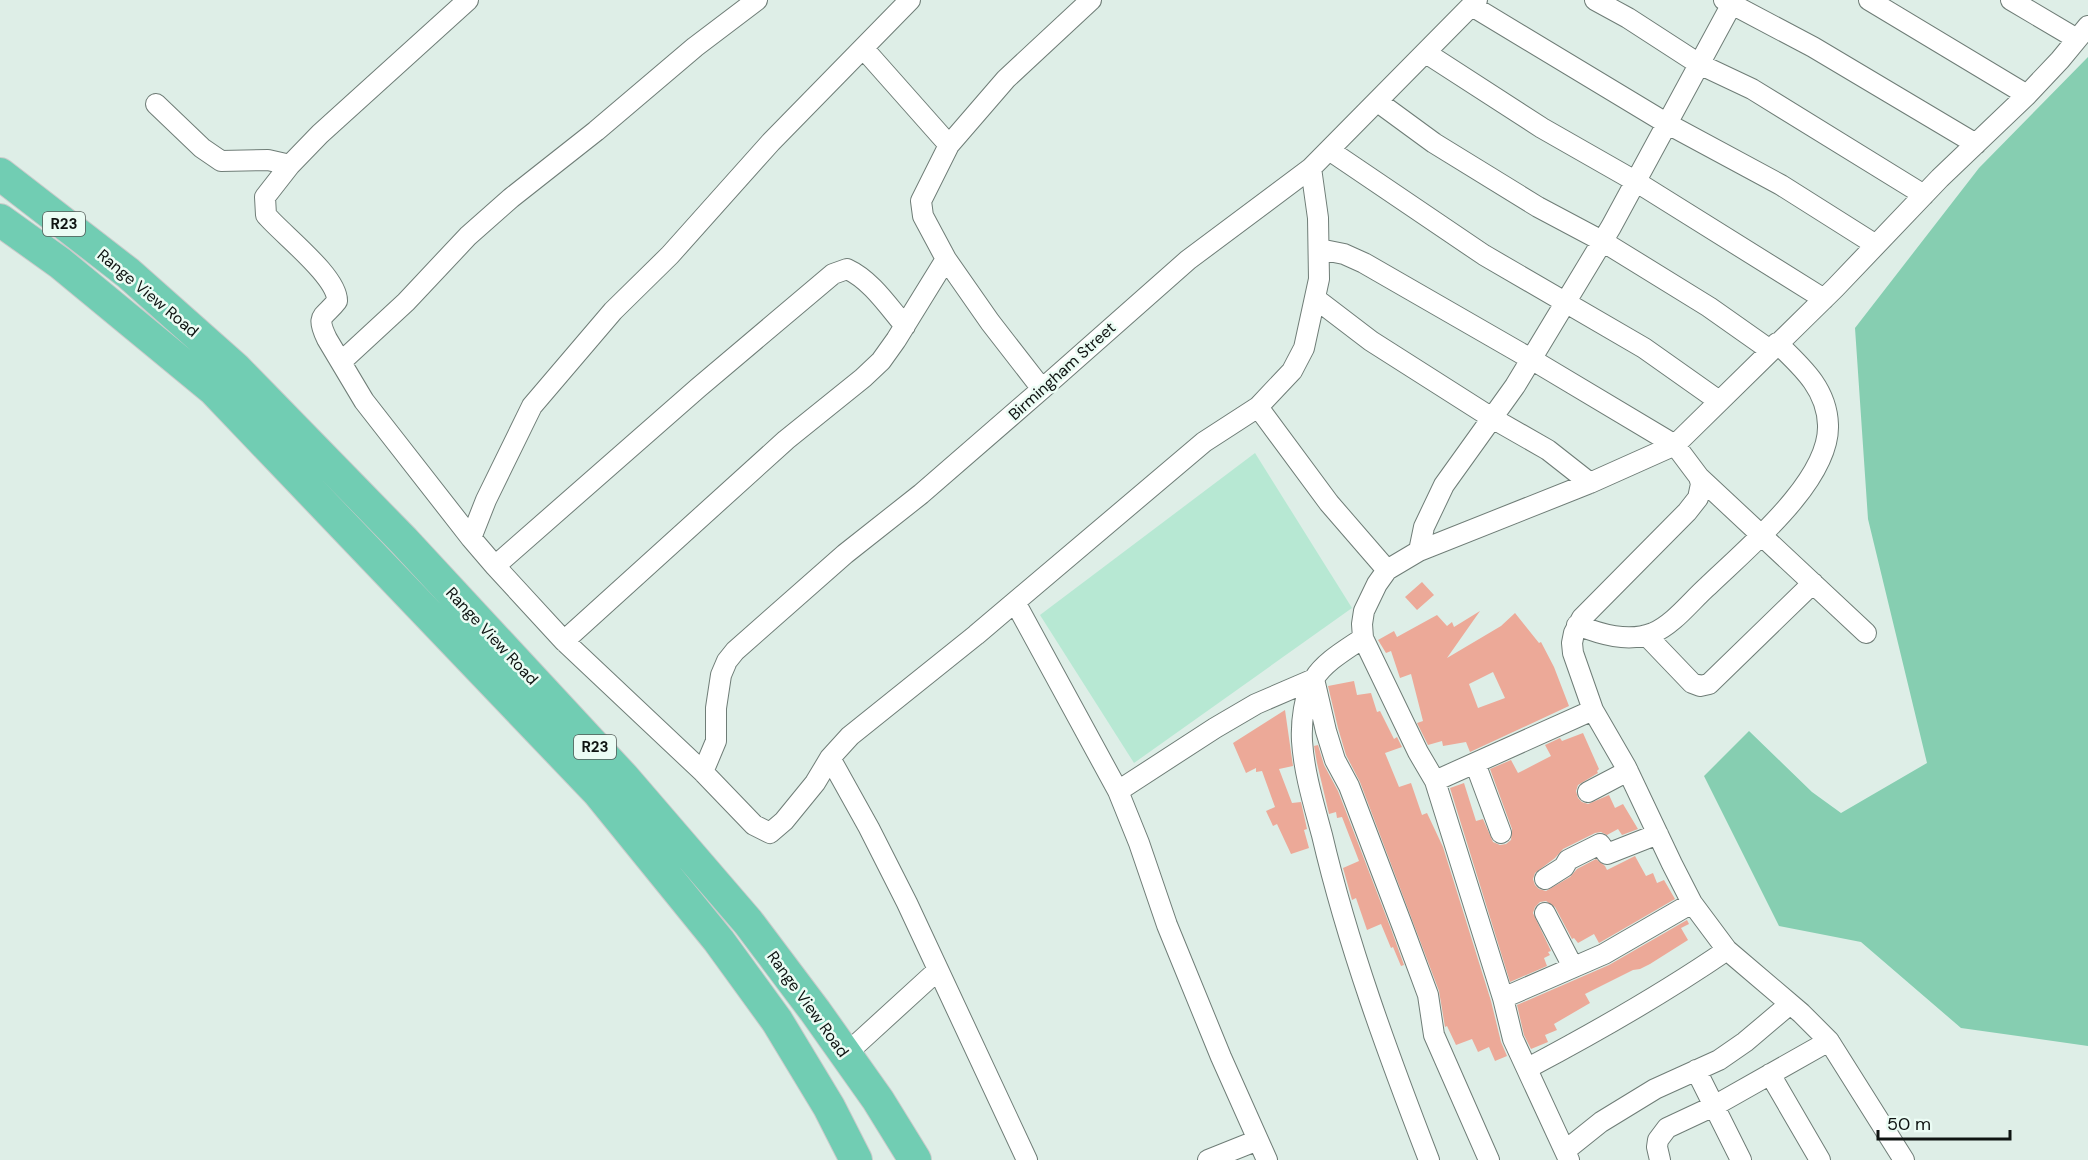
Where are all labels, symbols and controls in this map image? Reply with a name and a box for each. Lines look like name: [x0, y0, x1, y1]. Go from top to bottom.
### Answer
road number: R23: [43, 212, 85, 236]
street label: Range View Road: [93, 244, 203, 342]
street label: Birmingham Street: [1004, 317, 1120, 425]
street label: Range View Road: [441, 583, 543, 689]
road number: R23: [574, 735, 616, 759]
street label: Range View Road: [762, 947, 854, 1061]
scale bar: [1878, 1103, 2010, 1141]
text: 50 m: [1887, 1112, 1931, 1136]

